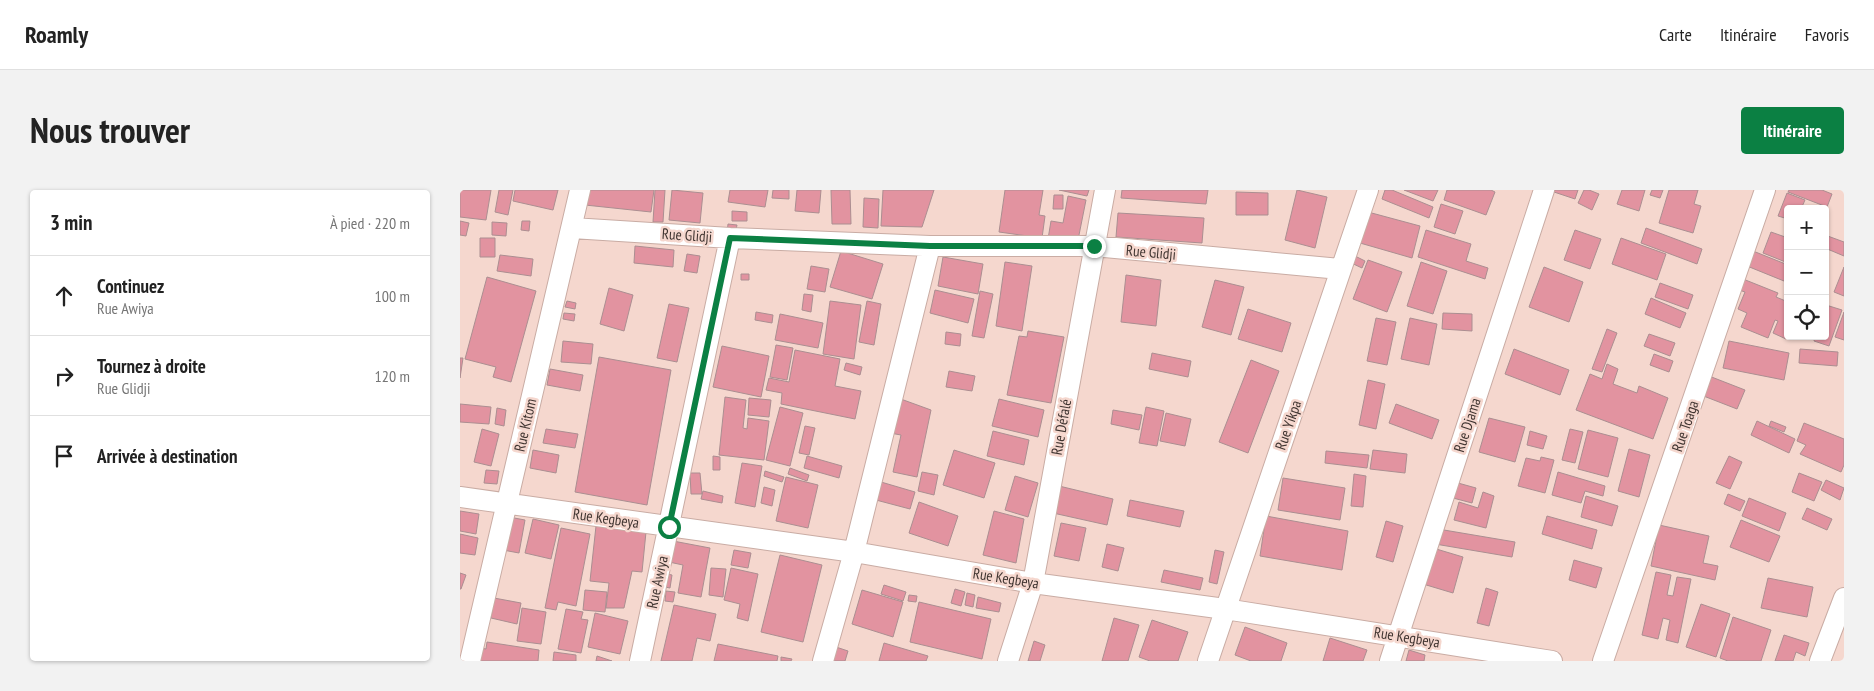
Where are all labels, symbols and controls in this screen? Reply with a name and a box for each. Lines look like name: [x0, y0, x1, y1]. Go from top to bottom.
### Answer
text: Roamly: [25, 19, 88, 50]
text: Carte: [1659, 23, 1692, 46]
text: Itinéraire: [1720, 23, 1777, 46]
text: Favoris: [1805, 23, 1849, 46]
text: Nous trouver: [30, 107, 190, 153]
button: Itinéraire: [1741, 107, 1844, 154]
map controls: [1784, 205, 1829, 340]
button: +: [1784, 205, 1829, 250]
text: 3 min: [50, 209, 92, 236]
text: À pied · 220 m: [330, 213, 410, 233]
street label: Rue Glidji: [661, 224, 713, 246]
route end: [1083, 235, 1106, 258]
street label: Rue Glidji: [1125, 240, 1177, 264]
button: −: [1784, 250, 1829, 295]
text: Continuez: [97, 274, 164, 298]
icon: ahead: [50, 282, 78, 310]
text: 100 m: [375, 286, 410, 306]
button: locate: [1784, 295, 1829, 340]
text: Rue Awiya: [97, 298, 154, 318]
text: Tournez à droite: [97, 354, 206, 378]
icon: right: [50, 362, 78, 390]
text: 120 m: [375, 366, 410, 386]
text: Rue Glidji: [97, 378, 151, 398]
street label: Rue Djama: [1449, 395, 1485, 455]
street label: Rue Kitom: [510, 397, 540, 453]
street label: Rue Défalé: [1047, 397, 1075, 457]
street label: Rue Yikpa: [1271, 398, 1305, 452]
street label: Rue Toaga: [1667, 398, 1703, 454]
icon: arrive: [50, 442, 78, 470]
text: Arrivée à destination: [97, 444, 238, 468]
street label: Rue Kegbeya: [572, 504, 640, 532]
route start: [658, 516, 681, 539]
street label: Rue Awiya: [642, 554, 672, 610]
street label: Rue Kegbeya: [972, 563, 1040, 593]
street label: Rue Kegbeya: [1373, 622, 1441, 652]

